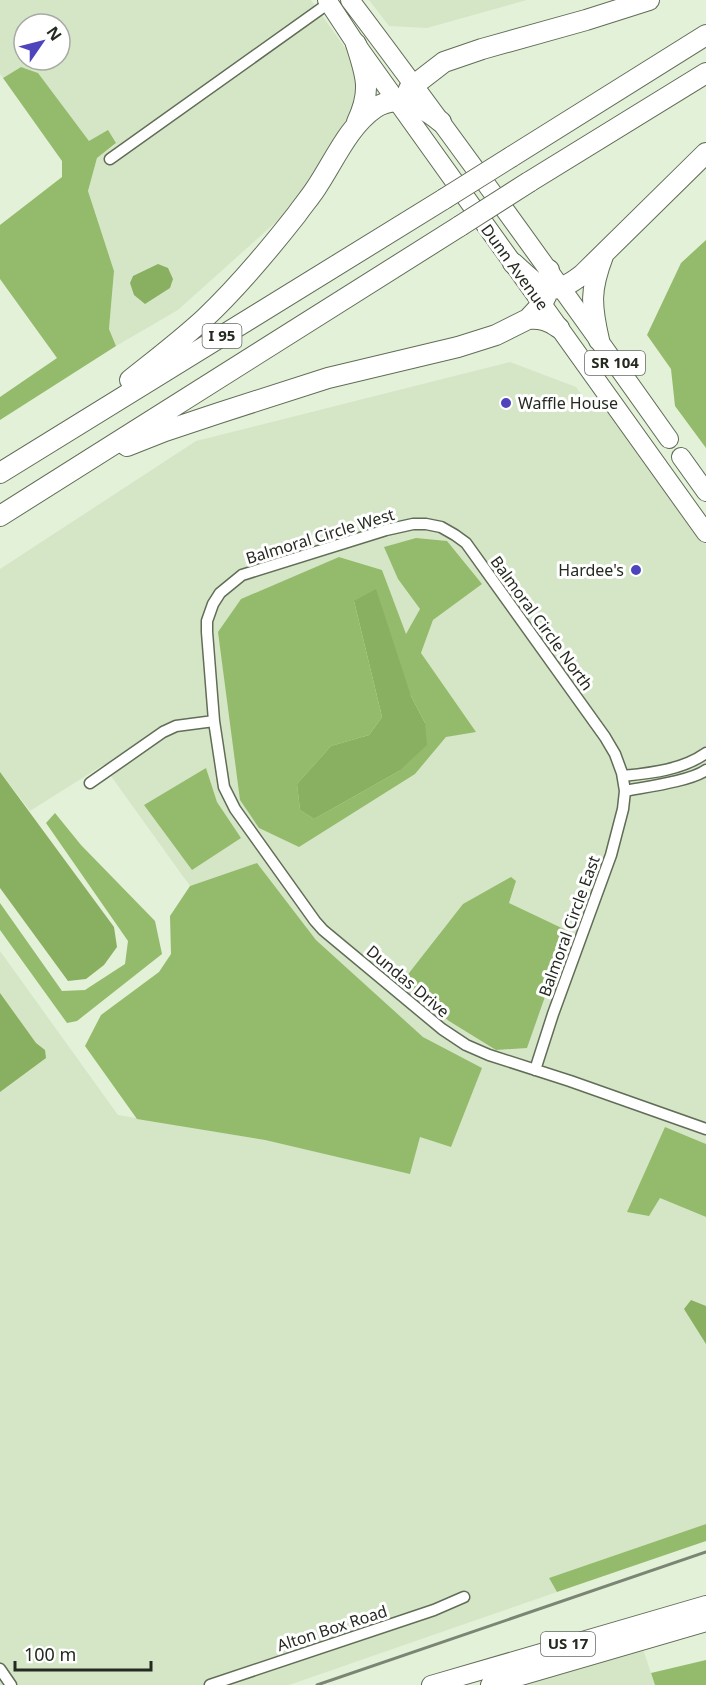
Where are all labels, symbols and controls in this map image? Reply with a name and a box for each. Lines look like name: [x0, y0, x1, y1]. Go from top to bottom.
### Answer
north arrow: [12, 12, 72, 72]
text: N: [42, 22, 67, 45]
street label: Dunn Avenue: [476, 219, 554, 315]
road number: I 95: [202, 324, 242, 348]
road number: SR 104: [585, 351, 645, 375]
place label: Waffle House: [518, 392, 618, 414]
marker: Waffle House: [499, 396, 513, 410]
street label: Balmoral Circle West: [243, 503, 397, 569]
street label: Balmoral Circle North: [486, 551, 598, 695]
place label: Hardee's: [558, 559, 624, 581]
marker: Hardee's: [629, 563, 643, 577]
street label: Balmoral Circle East: [533, 852, 605, 1000]
street label: Dundas Drive: [362, 940, 454, 1022]
street label: Alton Box Road: [274, 1600, 390, 1656]
road number: US 17: [541, 1632, 595, 1656]
scale bar: [15, 1634, 152, 1672]
text: 100 m: [24, 1642, 76, 1666]

